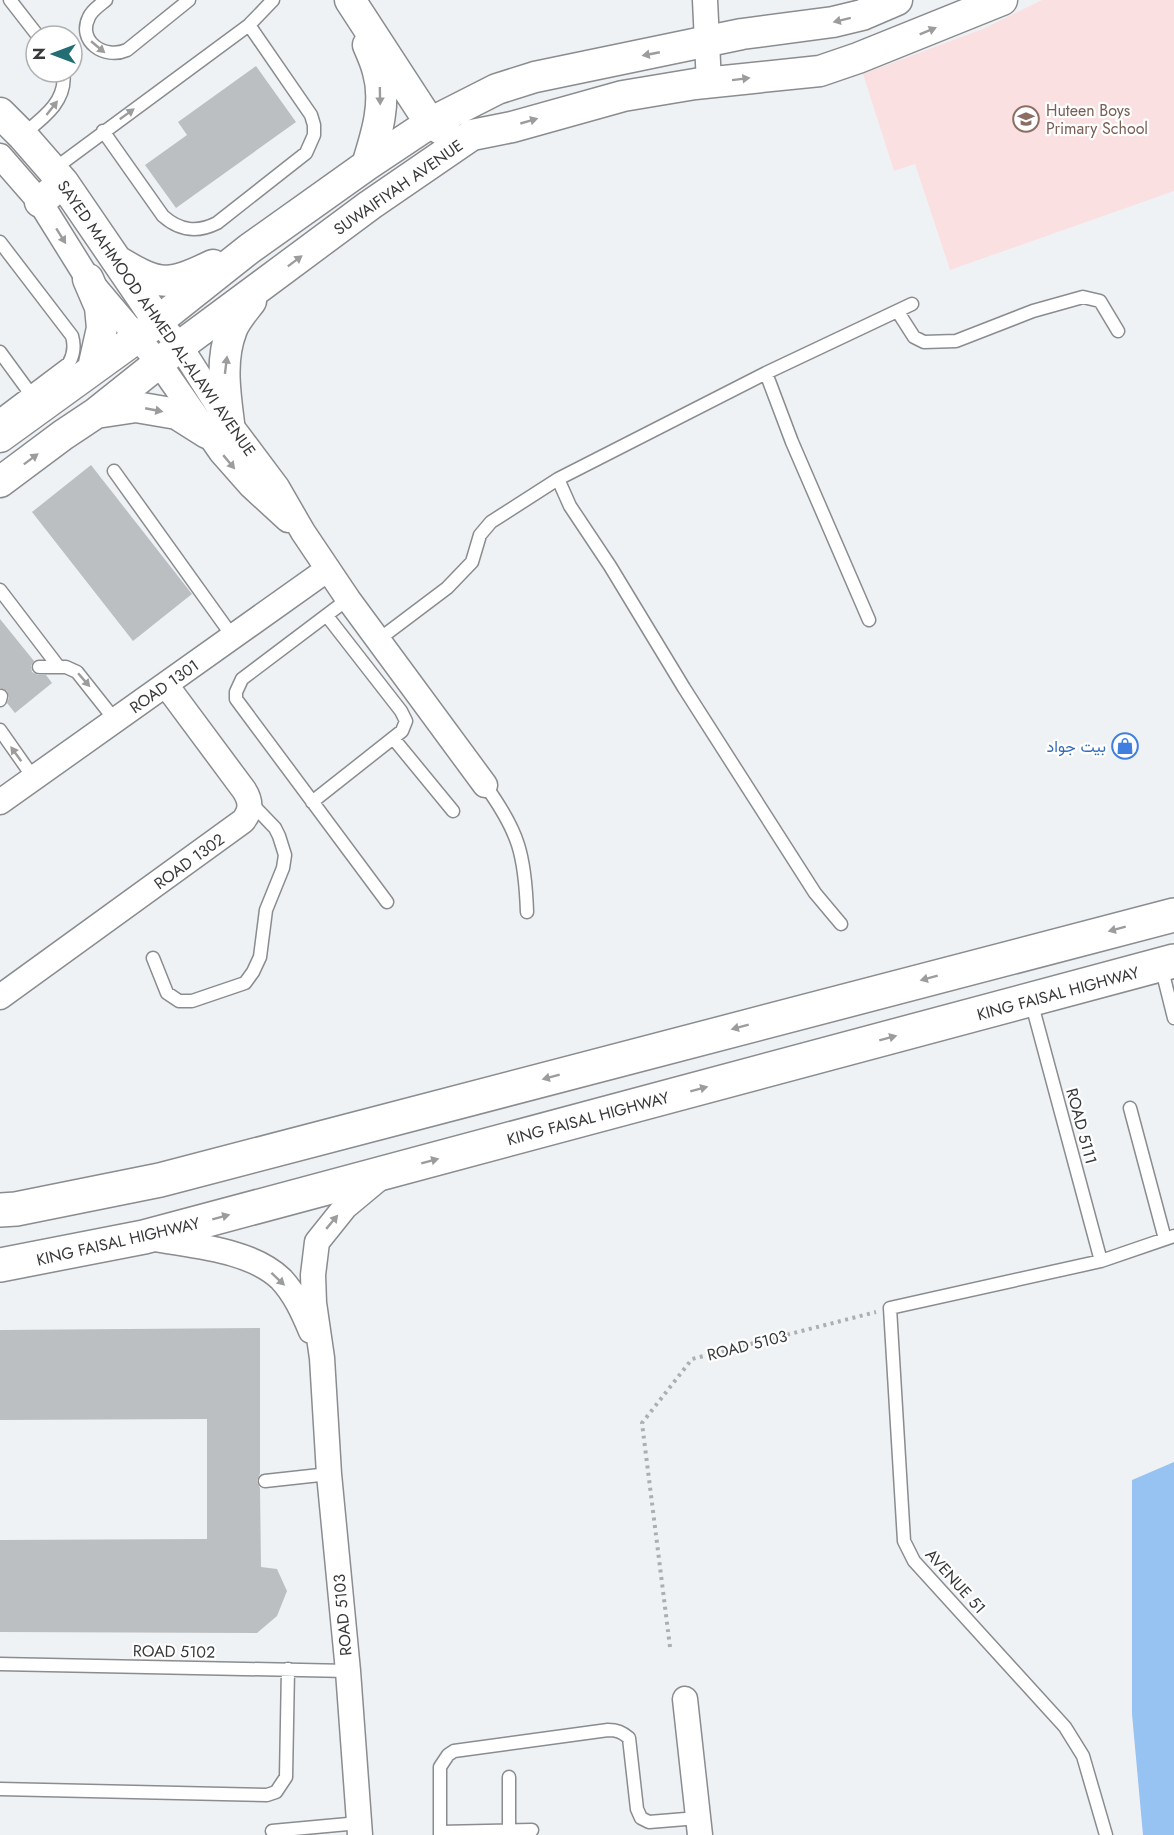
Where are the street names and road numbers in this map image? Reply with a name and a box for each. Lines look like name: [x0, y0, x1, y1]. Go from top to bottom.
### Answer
street label: SUWAIFIYAH AVENUE: [329, 134, 468, 241]
street label: SAYED MAHMOOD AHMED AL-ALAWI AVENUE: [52, 176, 261, 461]
street label: ROAD 1301: [125, 654, 204, 719]
street label: ROAD 1302: [149, 828, 229, 895]
street label: KING FAISAL HIGHWAY: [974, 961, 1142, 1026]
street label: ROAD 5111: [1060, 1085, 1103, 1167]
street label: KING FAISAL HIGHWAY: [504, 1086, 672, 1151]
street label: KING FAISAL HIGHWAY: [34, 1211, 202, 1271]
street label: ROAD 5103: [705, 1324, 790, 1367]
street label: AVENUE 51: [920, 1544, 991, 1619]
street label: ROAD 5103: [327, 1573, 358, 1657]
street label: ROAD 5102: [133, 1639, 215, 1664]

